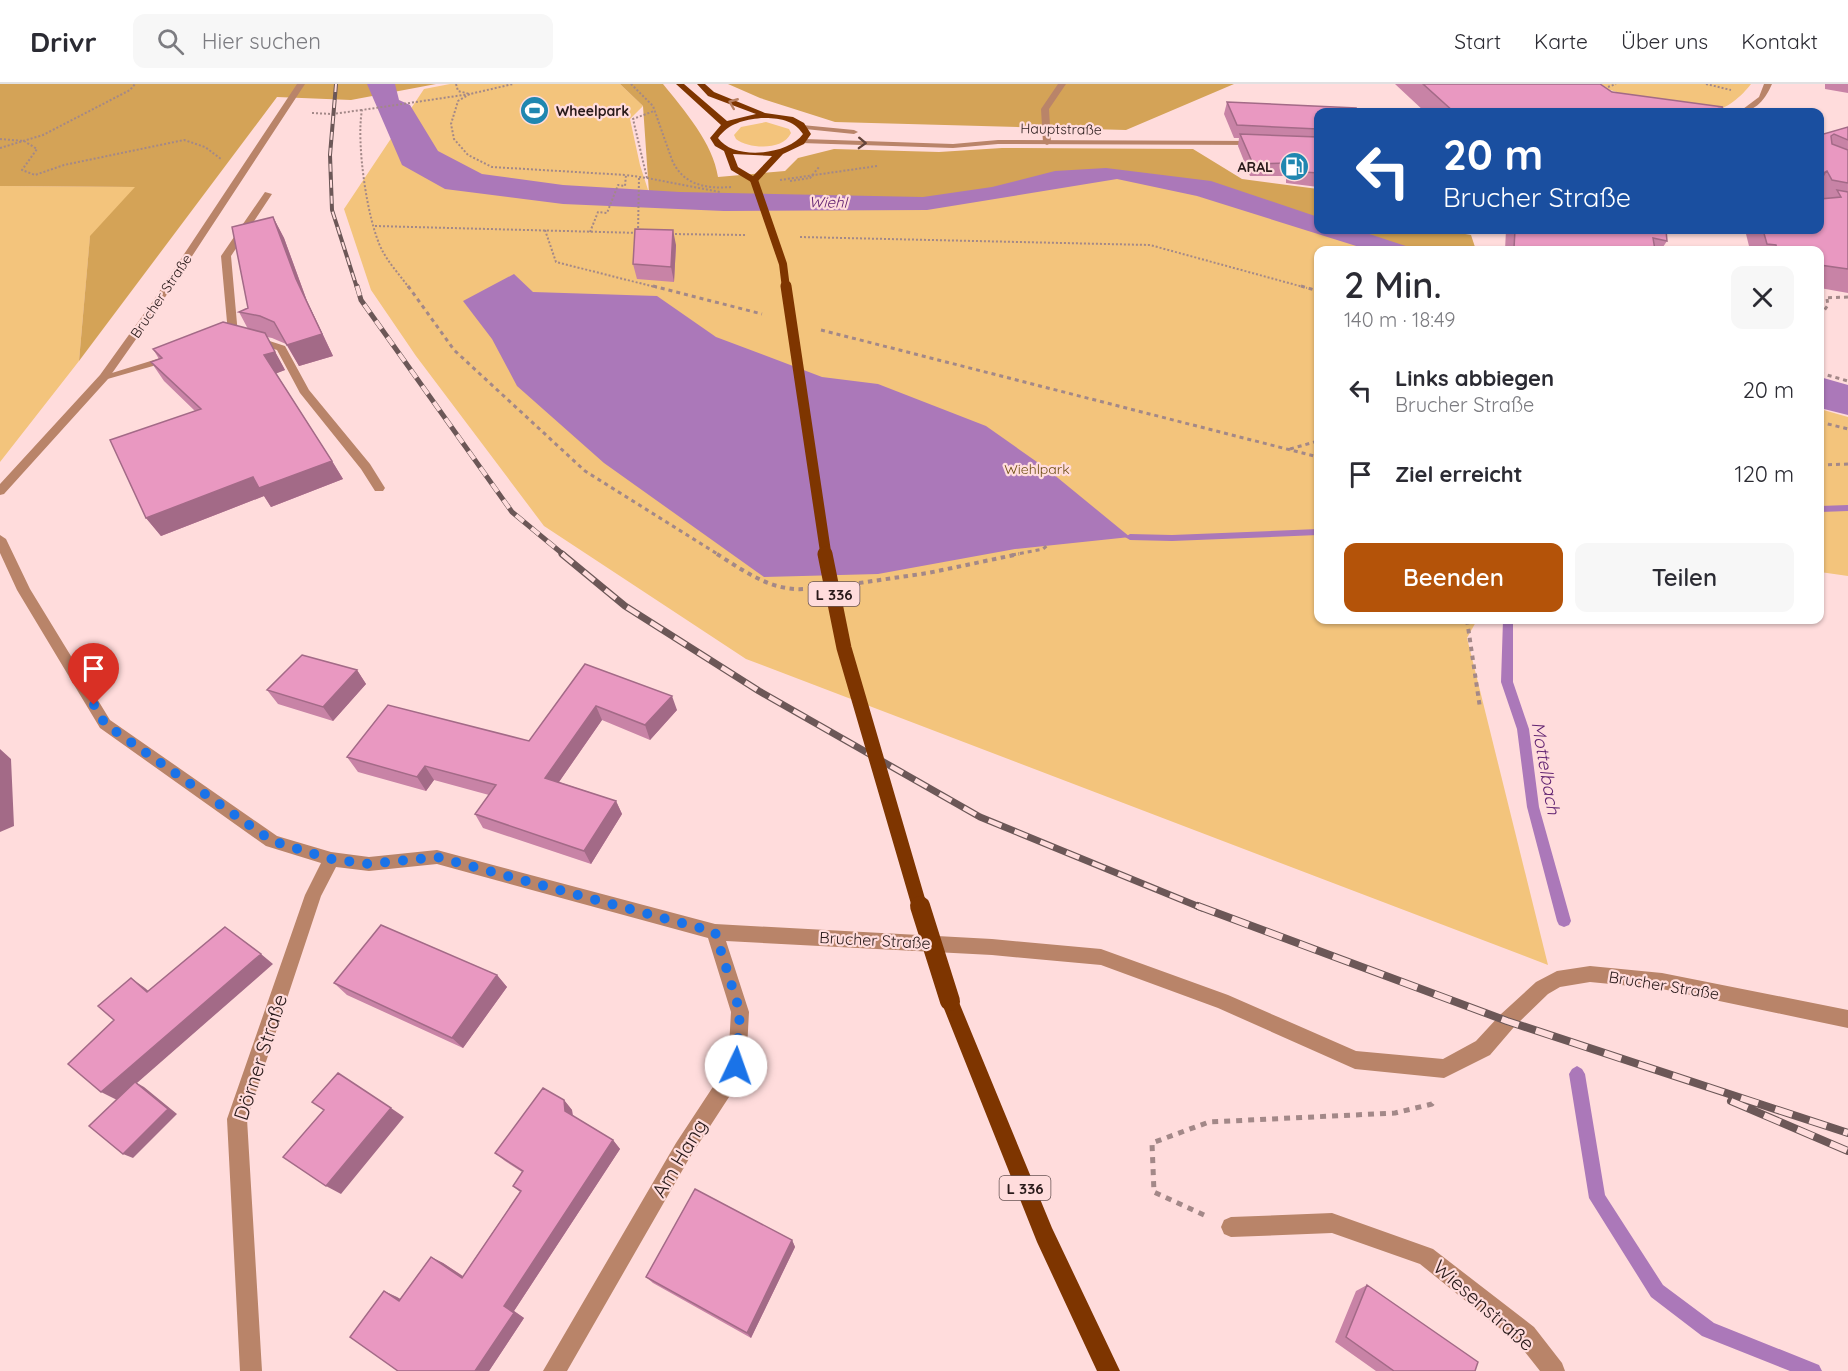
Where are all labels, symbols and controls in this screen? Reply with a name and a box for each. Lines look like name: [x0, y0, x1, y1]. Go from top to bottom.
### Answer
search box: [133, 14, 553, 68]
text: Drivr: [30, 24, 97, 59]
icon: search: [154, 25, 187, 58]
text: Hier suchen: [202, 27, 321, 55]
text: Start: [1454, 28, 1501, 54]
text: Karte: [1534, 28, 1588, 54]
text: Über uns: [1621, 28, 1708, 54]
text: Kontakt: [1741, 28, 1818, 54]
sports icon: Wheelpark: [519, 95, 551, 127]
one-way arrow: [729, 98, 740, 110]
place label: Wheelpark: [556, 102, 629, 120]
street label: Hauptstraße: [1020, 119, 1102, 139]
text: 20 m: [1443, 128, 1543, 181]
icon: left: [1344, 132, 1422, 210]
one-way arrow: [858, 136, 867, 149]
fuel station icon: ARAL: [1278, 151, 1310, 183]
place label: ARAL: [1238, 158, 1273, 176]
text: Brucher Straße: [1443, 180, 1631, 214]
water label: Wiehl: [809, 192, 849, 212]
street label: Brucher Straße: [126, 250, 196, 341]
text: 2 Min.: [1344, 262, 1442, 307]
button: close: [1731, 266, 1794, 329]
text: 140 m · 18:49: [1344, 307, 1455, 332]
text: Links abbiegen: [1395, 364, 1554, 392]
icon: left: [1344, 374, 1377, 407]
text: 20 m: [1743, 376, 1794, 404]
text: Brucher Straße: [1395, 392, 1534, 417]
icon: arrive: [1344, 458, 1377, 491]
park label: Wiehlpark: [1004, 460, 1070, 478]
text: Ziel erreicht: [1395, 460, 1523, 488]
text: 120 m: [1735, 460, 1794, 488]
button: Beenden: [1344, 543, 1563, 612]
button: Teilen: [1575, 543, 1794, 612]
road number: L 336: [808, 582, 860, 606]
pin: [68, 643, 119, 705]
icon: arrive: [77, 652, 110, 685]
water label: Mottelbach: [1527, 720, 1566, 817]
street label: Brucher Straße: [819, 927, 931, 953]
street label: Brucher Straße: [1607, 966, 1721, 1004]
street label: Dörner Straße: [228, 991, 292, 1123]
position arrow: [704, 1034, 768, 1098]
street label: Am Hang: [646, 1114, 712, 1202]
road number: L 336: [1000, 1176, 1050, 1200]
street label: Wiesenstraße: [1428, 1254, 1540, 1356]

